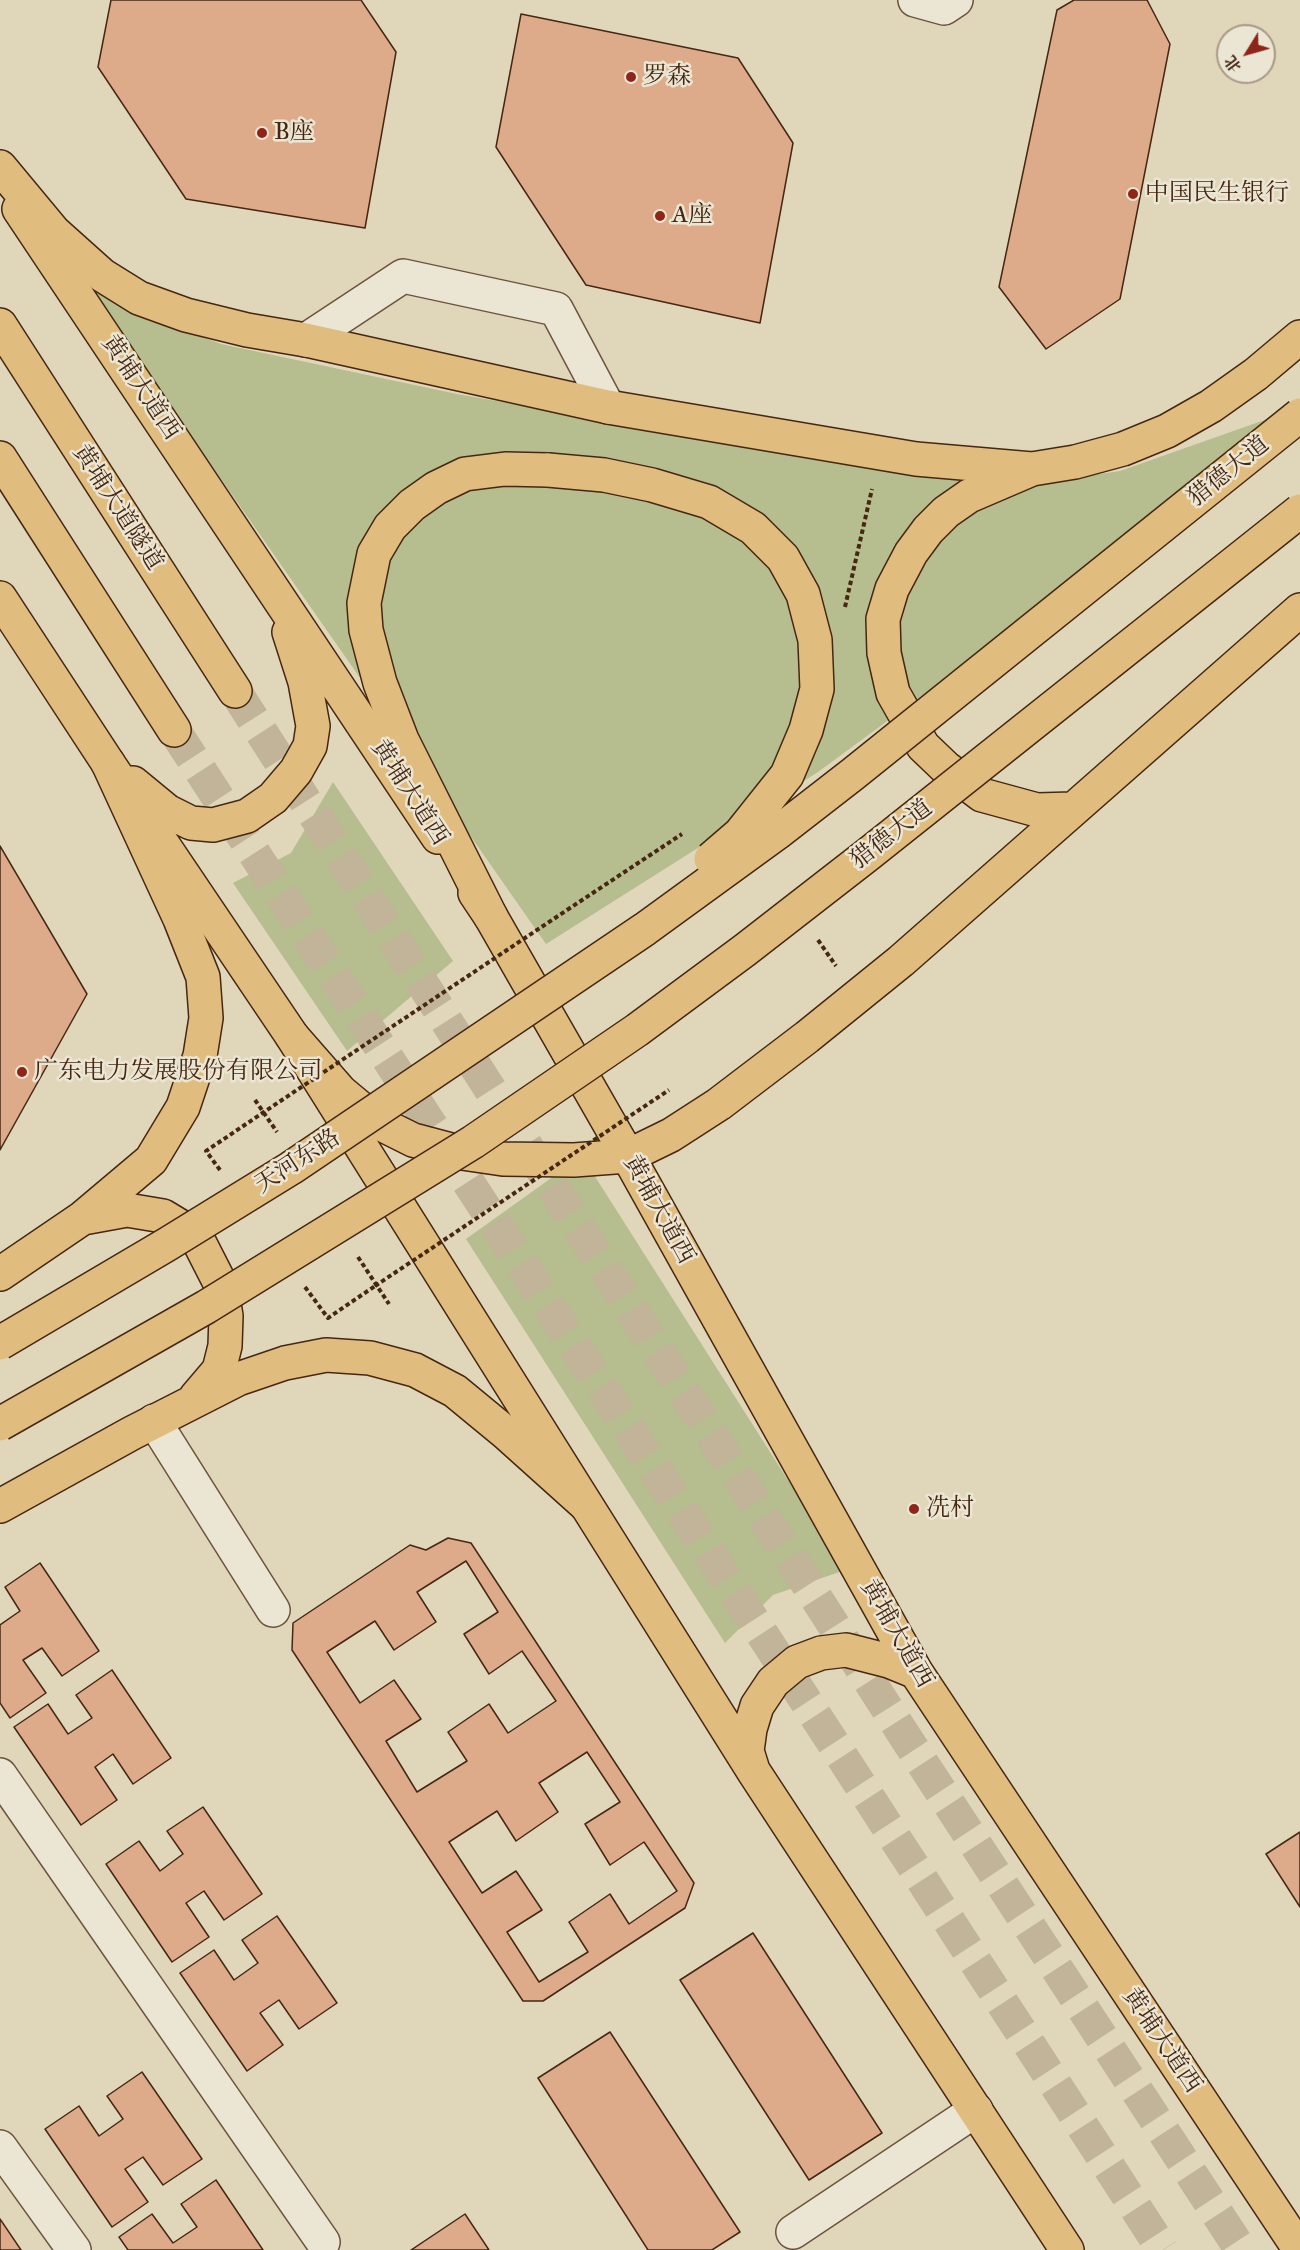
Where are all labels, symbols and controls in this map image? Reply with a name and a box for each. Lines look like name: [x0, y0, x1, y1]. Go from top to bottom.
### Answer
north arrow: [1216, 24, 1276, 84]
text: 北: [1220, 52, 1245, 76]
place label: 罗森: [643, 63, 691, 91]
marker: 罗森: [624, 70, 638, 84]
place label: B座: [274, 119, 314, 147]
marker: B座: [255, 126, 269, 140]
place label: 中国民生银行: [1145, 180, 1289, 208]
marker: 中国民生银行: [1126, 187, 1140, 201]
place label: A座: [672, 202, 712, 230]
marker: A座: [653, 209, 667, 223]
street label: 黄埔大道西: [95, 330, 185, 446]
street label: 猎德大道: [1183, 431, 1275, 513]
street label: 黄埔大道隧道: [66, 440, 168, 576]
street label: 黄埔大道西: [364, 735, 454, 851]
street label: 猎德大道: [845, 794, 939, 876]
place label: 广东电力发展股份有限公司: [34, 1058, 322, 1086]
marker: 广东电力发展股份有限公司: [15, 1065, 29, 1079]
street label: 天河东路: [250, 1124, 346, 1200]
street label: 黄埔大道西: [616, 1151, 700, 1269]
place label: 冼村: [926, 1495, 974, 1523]
marker: 冼村: [907, 1502, 921, 1516]
street label: 黄埔大道西: [854, 1575, 938, 1693]
street label: 黄埔大道西: [1116, 1983, 1206, 2099]

